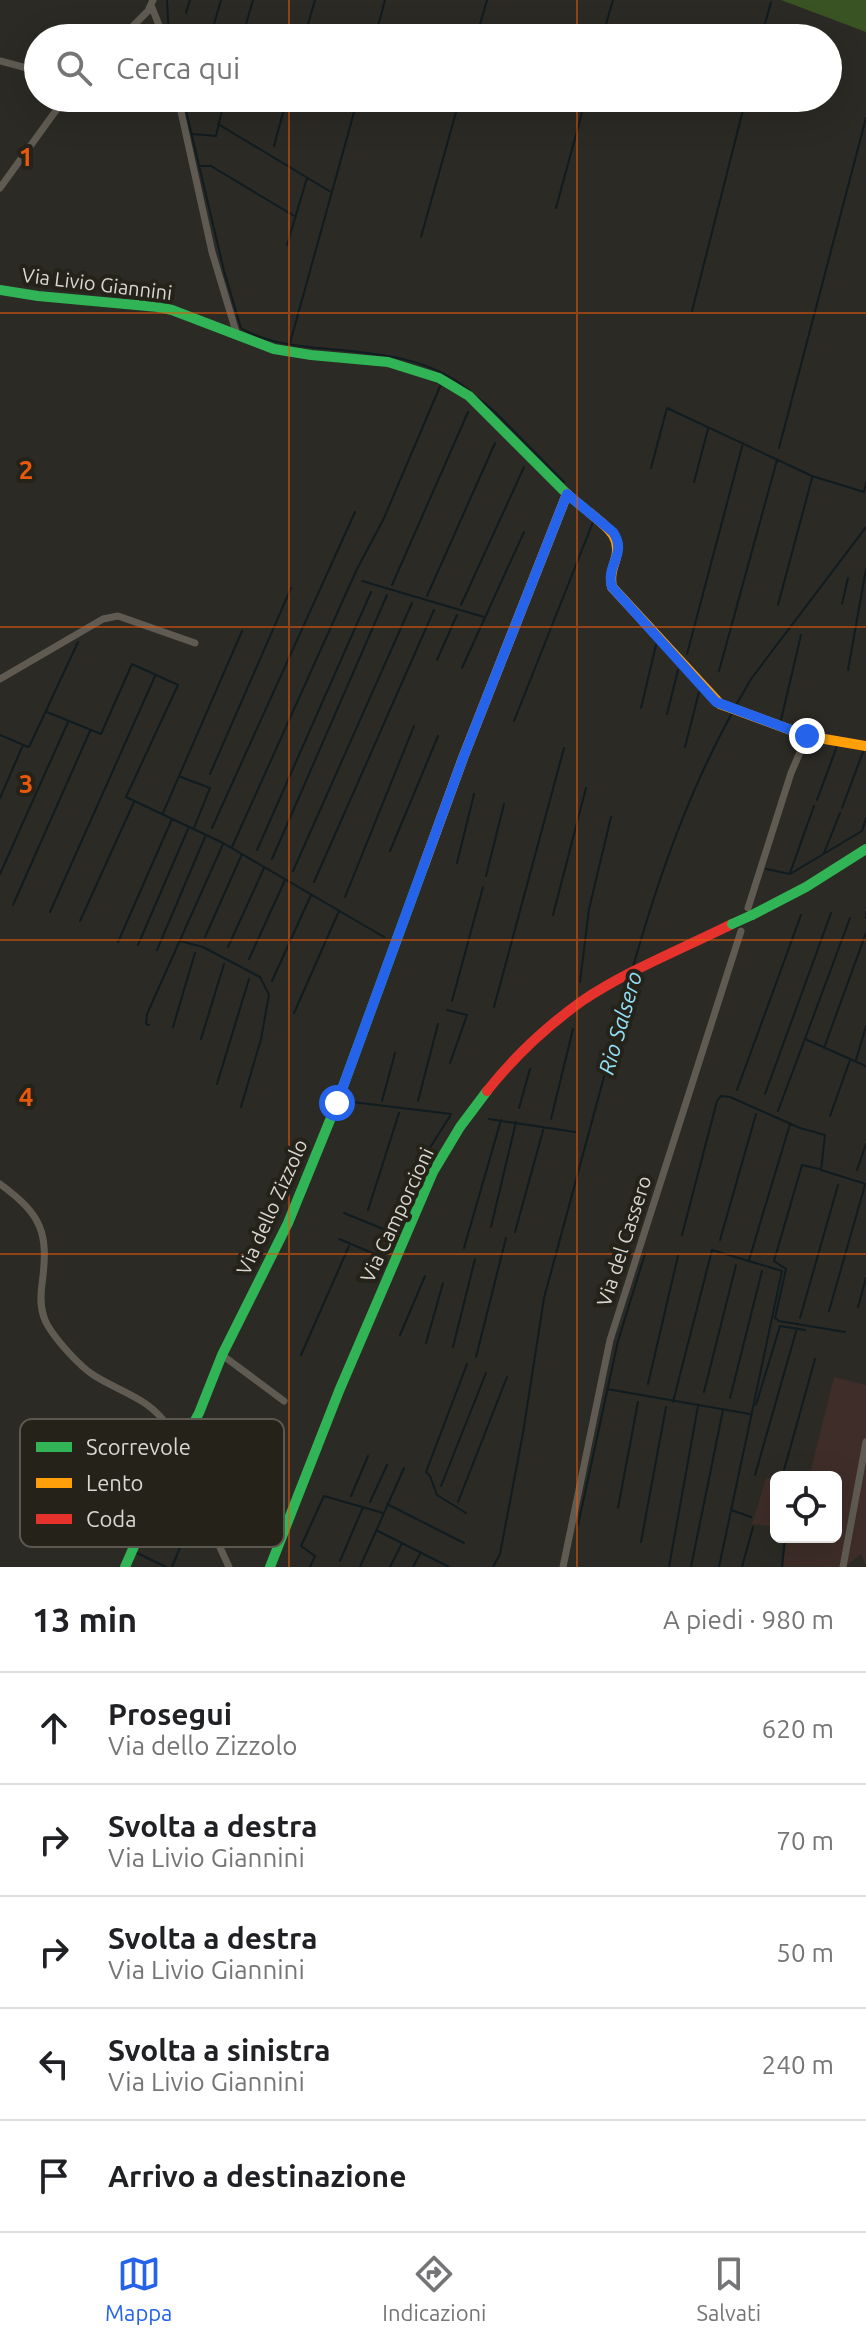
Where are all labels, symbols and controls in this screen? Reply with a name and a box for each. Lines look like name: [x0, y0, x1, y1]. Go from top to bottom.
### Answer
search box: [24, 24, 842, 112]
icon: search: [52, 46, 96, 90]
text: Cerca qui: [116, 51, 240, 85]
text: 1: [19, 142, 33, 171]
street label: Via Livio Giannini: [21, 263, 174, 304]
text: 2: [19, 455, 33, 484]
route end: [789, 718, 825, 754]
text: 3: [19, 769, 33, 798]
water label: Rio Salsero: [593, 969, 646, 1077]
text: 4: [19, 1082, 33, 1111]
route start: [319, 1085, 355, 1121]
street label: Via dello Zizzolo: [231, 1136, 312, 1278]
street label: Via Camporcioni: [355, 1144, 438, 1286]
street label: Via del Cassero: [592, 1173, 655, 1309]
legend: [20, 1419, 284, 1547]
text: Scorrevole: [86, 1434, 191, 1459]
text: Lento: [86, 1470, 143, 1495]
map controls: [770, 1471, 842, 1543]
button: locate: [770, 1471, 842, 1543]
text: Coda: [86, 1506, 137, 1531]
text: 13 min: [32, 1600, 137, 1638]
text: A piedi · 980 m: [663, 1605, 834, 1634]
text: Prosegui: [108, 1697, 232, 1731]
icon: ahead: [32, 1706, 76, 1750]
text: 620 m: [762, 1714, 834, 1743]
text: Via dello Zizzolo: [108, 1731, 298, 1760]
text: Svolta a destra: [108, 1809, 317, 1843]
icon: right: [32, 1818, 76, 1862]
text: 70 m: [776, 1826, 834, 1855]
text: Via Livio Giannini: [108, 1843, 305, 1872]
text: Svolta a destra: [108, 1921, 317, 1955]
icon: right: [32, 1930, 76, 1974]
text: 50 m: [776, 1938, 834, 1967]
text: Via Livio Giannini: [108, 1955, 305, 1984]
text: Svolta a sinistra: [108, 2033, 331, 2067]
icon: left: [32, 2042, 76, 2086]
text: 240 m: [762, 2050, 834, 2079]
text: Via Livio Giannini: [108, 2067, 305, 2096]
icon: arrive: [32, 2154, 76, 2198]
text: Arrivo a destinazione: [108, 2159, 406, 2193]
tab: Mappa: [105, 2252, 172, 2325]
tab: Indicazioni: [382, 2252, 486, 2325]
tab: Salvati: [696, 2252, 761, 2325]

